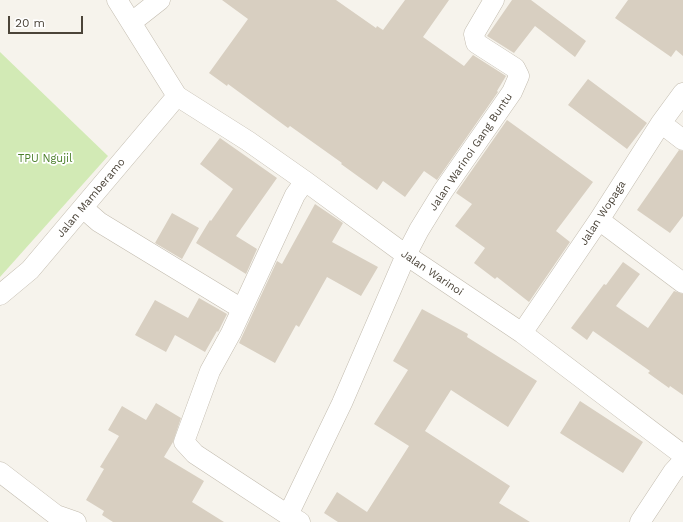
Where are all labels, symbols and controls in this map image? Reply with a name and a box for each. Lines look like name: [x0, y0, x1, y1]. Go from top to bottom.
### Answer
scale bar: [10, 8, 85, 34]
text: 20 m: [15, 16, 45, 30]
street label: Jalan Warinoi Gang Buntu: [427, 91, 515, 213]
park label: TPU Ngujil: [18, 152, 72, 166]
street label: Jalan Mamberamo: [54, 156, 128, 240]
street label: Jalan Wopaga: [577, 178, 629, 248]
street label: Jalan Warinoi: [398, 247, 466, 299]

